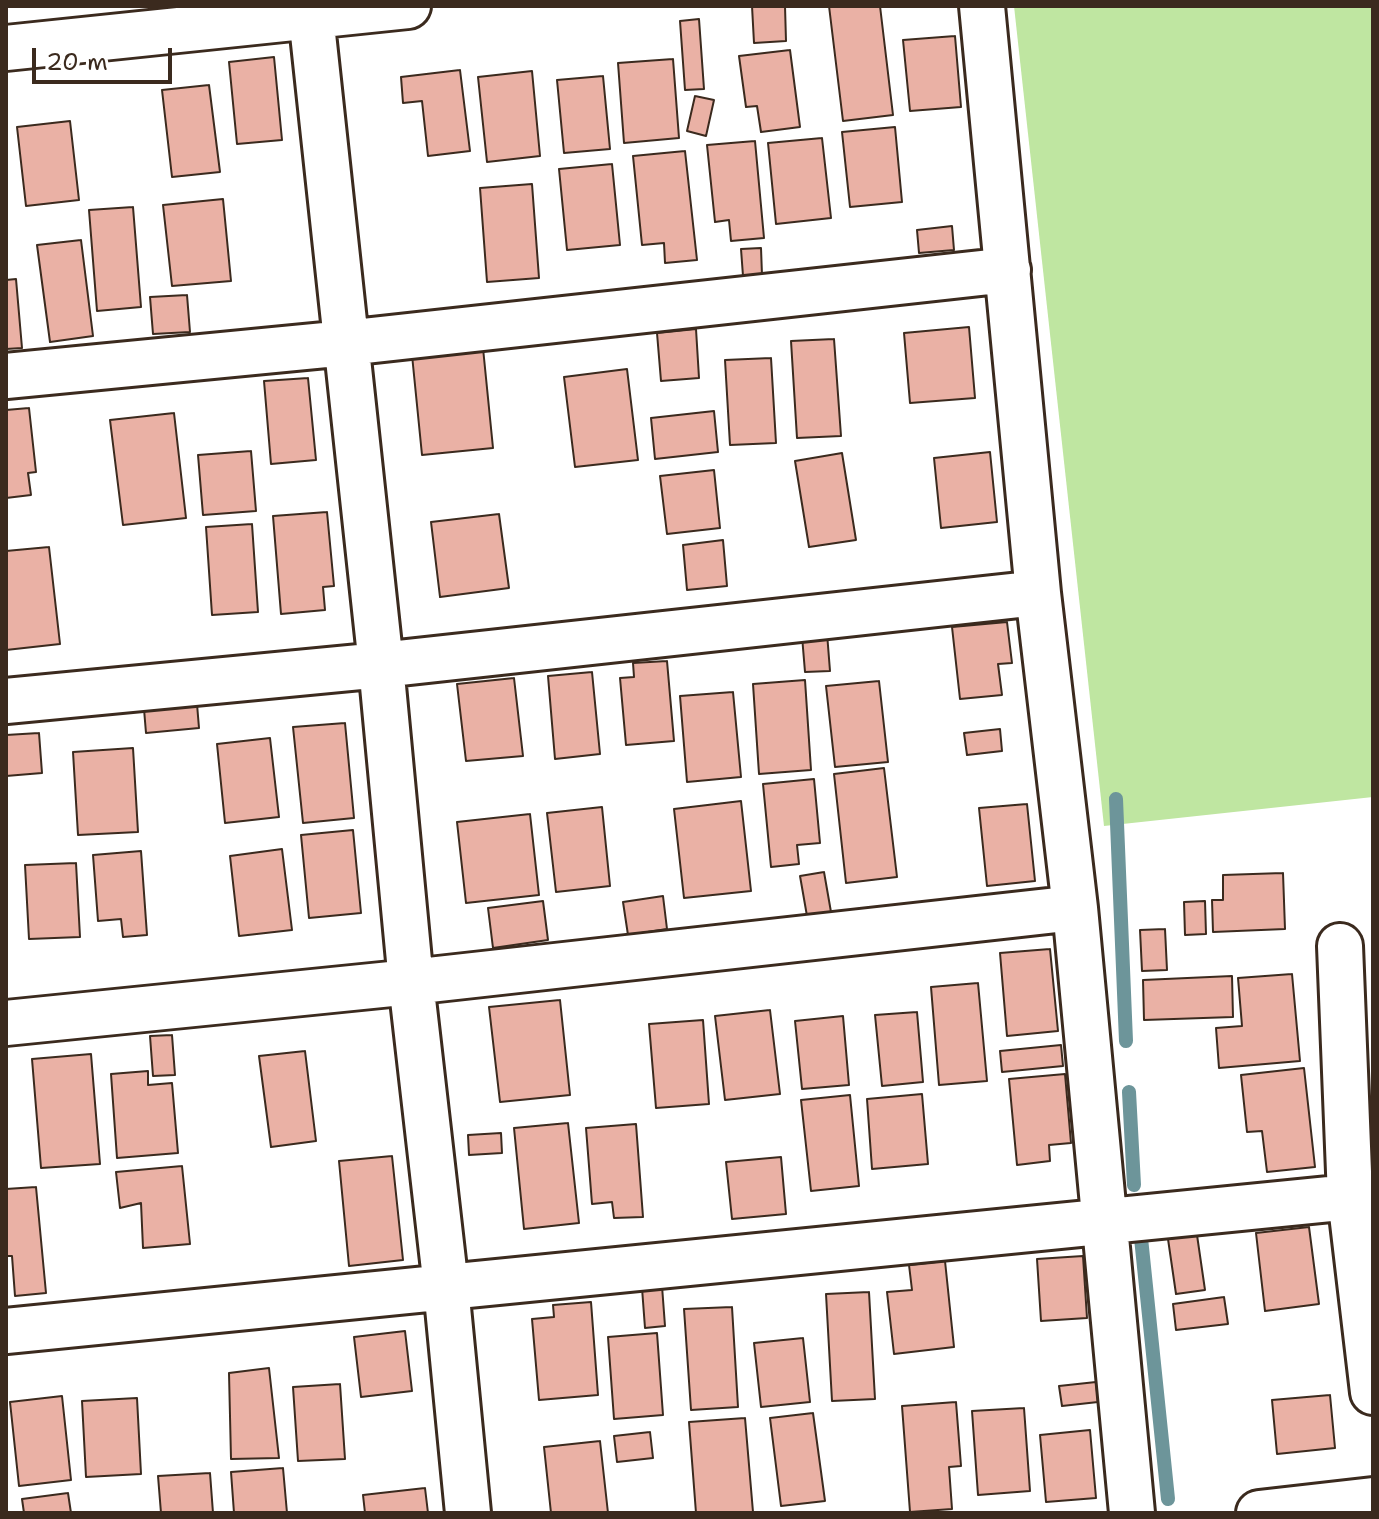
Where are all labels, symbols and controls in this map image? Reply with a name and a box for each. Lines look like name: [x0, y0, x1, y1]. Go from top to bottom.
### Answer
scale bar: [36, 32, 176, 82]
text: 20 m: [46, 46, 108, 78]

